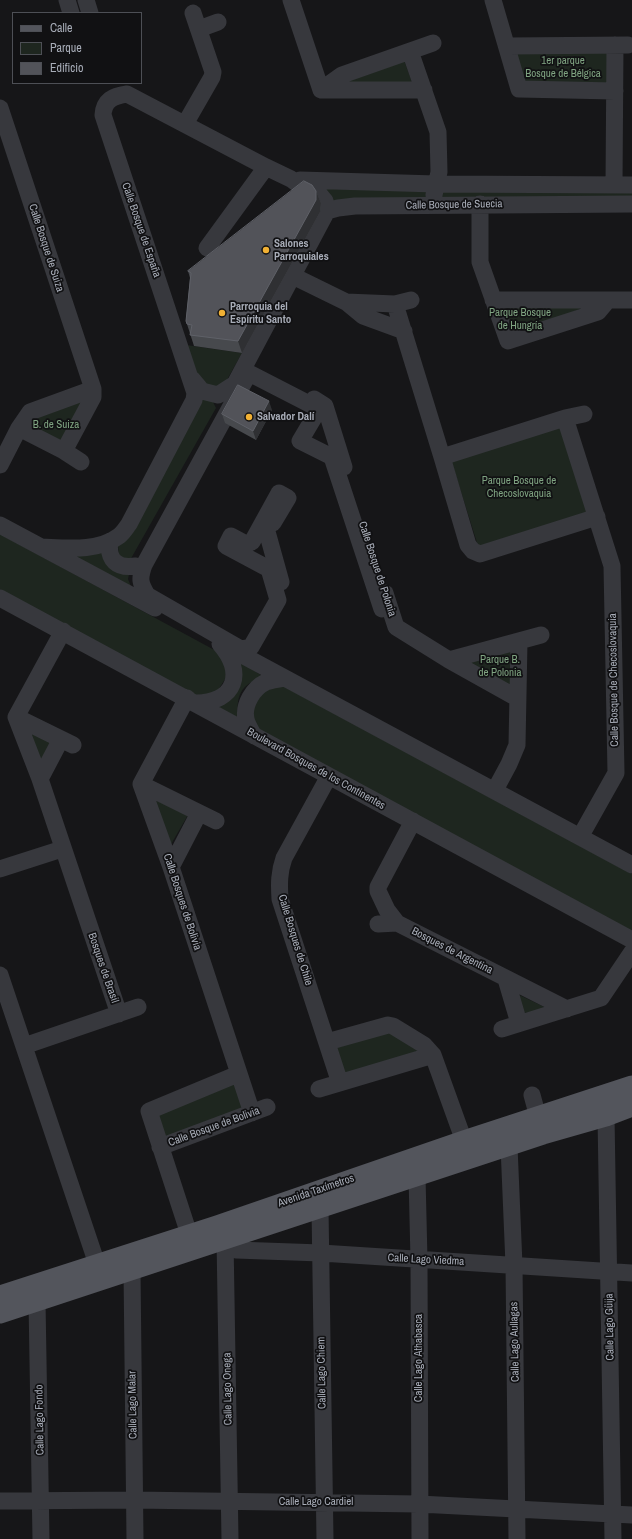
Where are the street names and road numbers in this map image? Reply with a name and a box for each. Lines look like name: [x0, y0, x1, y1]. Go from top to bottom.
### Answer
street label: Calle Bosque de España: [119, 181, 163, 279]
street label: Calle Bosque de Suecia: [406, 198, 502, 212]
street label: Calle Bosque de Suiza: [26, 202, 66, 294]
street label: Calle Bosque de Polonia: [355, 520, 399, 618]
street label: Calle Bosque de Checoslovaquia: [606, 613, 622, 747]
street label: Boulevard Bosques de los Continentes: [245, 725, 387, 813]
street label: Calle Bosques de Bolivia: [160, 852, 204, 952]
street label: Calle Bosques de Chile: [275, 893, 315, 987]
street label: Bosques de Argentina: [409, 925, 495, 977]
street label: Bosques de Brasil: [85, 931, 121, 1005]
street label: Calle Bosque de Bolivia: [167, 1104, 261, 1150]
street label: Avenida Taxímetros: [276, 1172, 356, 1210]
street label: Calle Lago Viedma: [387, 1251, 465, 1269]
street label: Calle Lago Güija: [603, 1293, 617, 1361]
street label: Calle Lago Aullagas: [508, 1302, 522, 1382]
street label: Calle Lago Athabasca: [412, 1314, 426, 1402]
street label: Calle Lago Chiem: [315, 1337, 329, 1409]
street label: Calle Lago Onega: [221, 1353, 235, 1425]
street label: Calle Lago Malar: [126, 1371, 140, 1439]
street label: Calle Lago Fondo: [33, 1385, 47, 1455]
street label: Calle Lago Cardiel: [279, 1495, 353, 1509]

